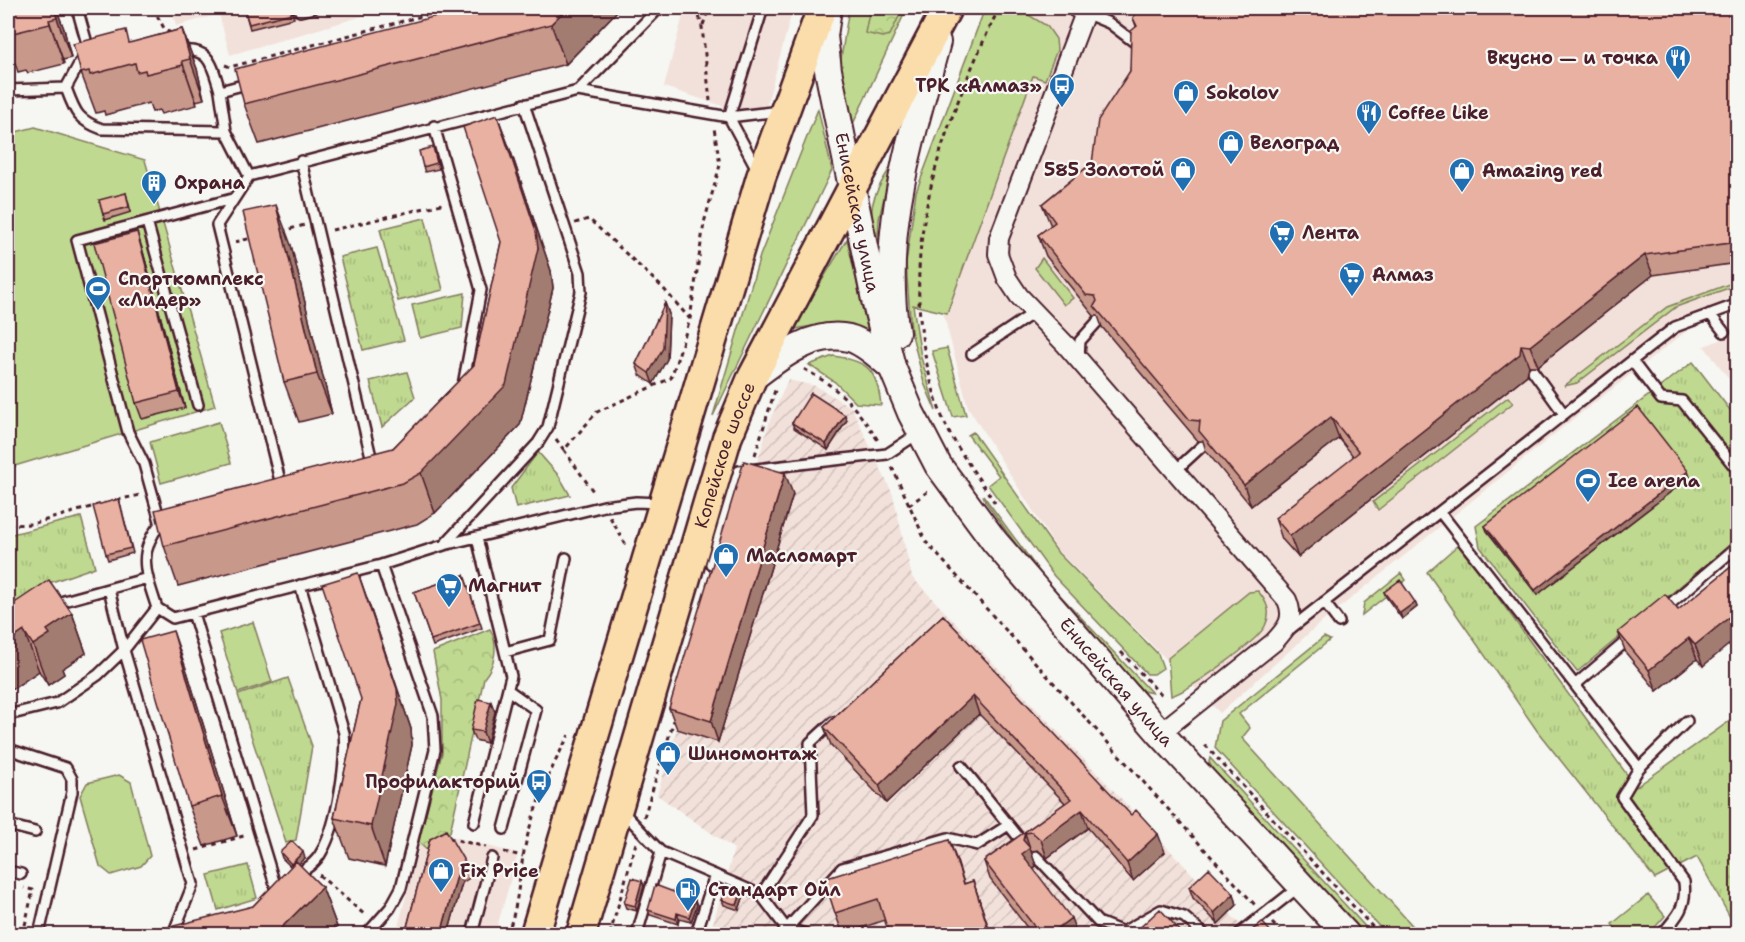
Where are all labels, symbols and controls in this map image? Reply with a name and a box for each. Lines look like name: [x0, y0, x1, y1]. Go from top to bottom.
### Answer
restaurant icon: Вкусно — и точка: [1663, 43, 1693, 81]
place label: Вкусно — и точка: [1487, 46, 1659, 70]
bus stop icon: ТРК «Алмаз»: [1047, 71, 1077, 109]
place label: ТРК «Алмаз»: [915, 74, 1042, 98]
shop icon: Sokolov: [1171, 78, 1201, 116]
place label: Sokolov: [1206, 81, 1279, 105]
restaurant icon: Coffee Like: [1354, 98, 1384, 136]
place label: Coffee Like: [1388, 101, 1489, 125]
shop icon: Велоград: [1216, 128, 1246, 166]
street label: Енисейская улица: [829, 130, 885, 295]
place label: Велоград: [1250, 131, 1340, 155]
shop icon: 585 Золотой: [1168, 155, 1198, 193]
shop icon: Amazing red: [1447, 156, 1477, 194]
place label: 585 Золотой: [1044, 158, 1165, 182]
place label: Amazing red: [1482, 159, 1603, 183]
building icon: Охрана: [139, 168, 169, 206]
place label: Охрана: [174, 171, 246, 195]
supermarket icon: Лента: [1267, 218, 1297, 256]
place label: Лента: [1302, 221, 1360, 245]
supermarket icon: Алмаз: [1337, 260, 1367, 298]
place label: Алмаз: [1372, 263, 1434, 287]
place label: Спорткомплекс «Лидер»: [118, 267, 264, 312]
sports icon: Спорткомплекс «Лидер»: [83, 274, 113, 312]
street label: Копейское шоссе: [689, 378, 761, 531]
sports icon: Ice arena: [1573, 466, 1603, 504]
place label: Ice arena: [1608, 469, 1701, 493]
shop icon: Масломарт: [711, 541, 741, 579]
place label: Масломарт: [746, 544, 857, 568]
supermarket icon: Магнит: [434, 571, 464, 609]
place label: Магнит: [468, 574, 542, 598]
street label: Енисейская улица: [1054, 613, 1179, 752]
shop icon: Шиномонтаж: [653, 739, 683, 777]
place label: Шиномонтаж: [688, 742, 817, 766]
bus stop icon: Профилакторий: [524, 767, 554, 805]
place label: Профилакторий: [365, 770, 521, 794]
shop icon: Fix Price: [426, 856, 456, 894]
place label: Fix Price: [460, 859, 539, 883]
fuel station icon: Стандарт Ойл: [673, 875, 703, 913]
place label: Стандарт Ойл: [708, 878, 841, 902]

